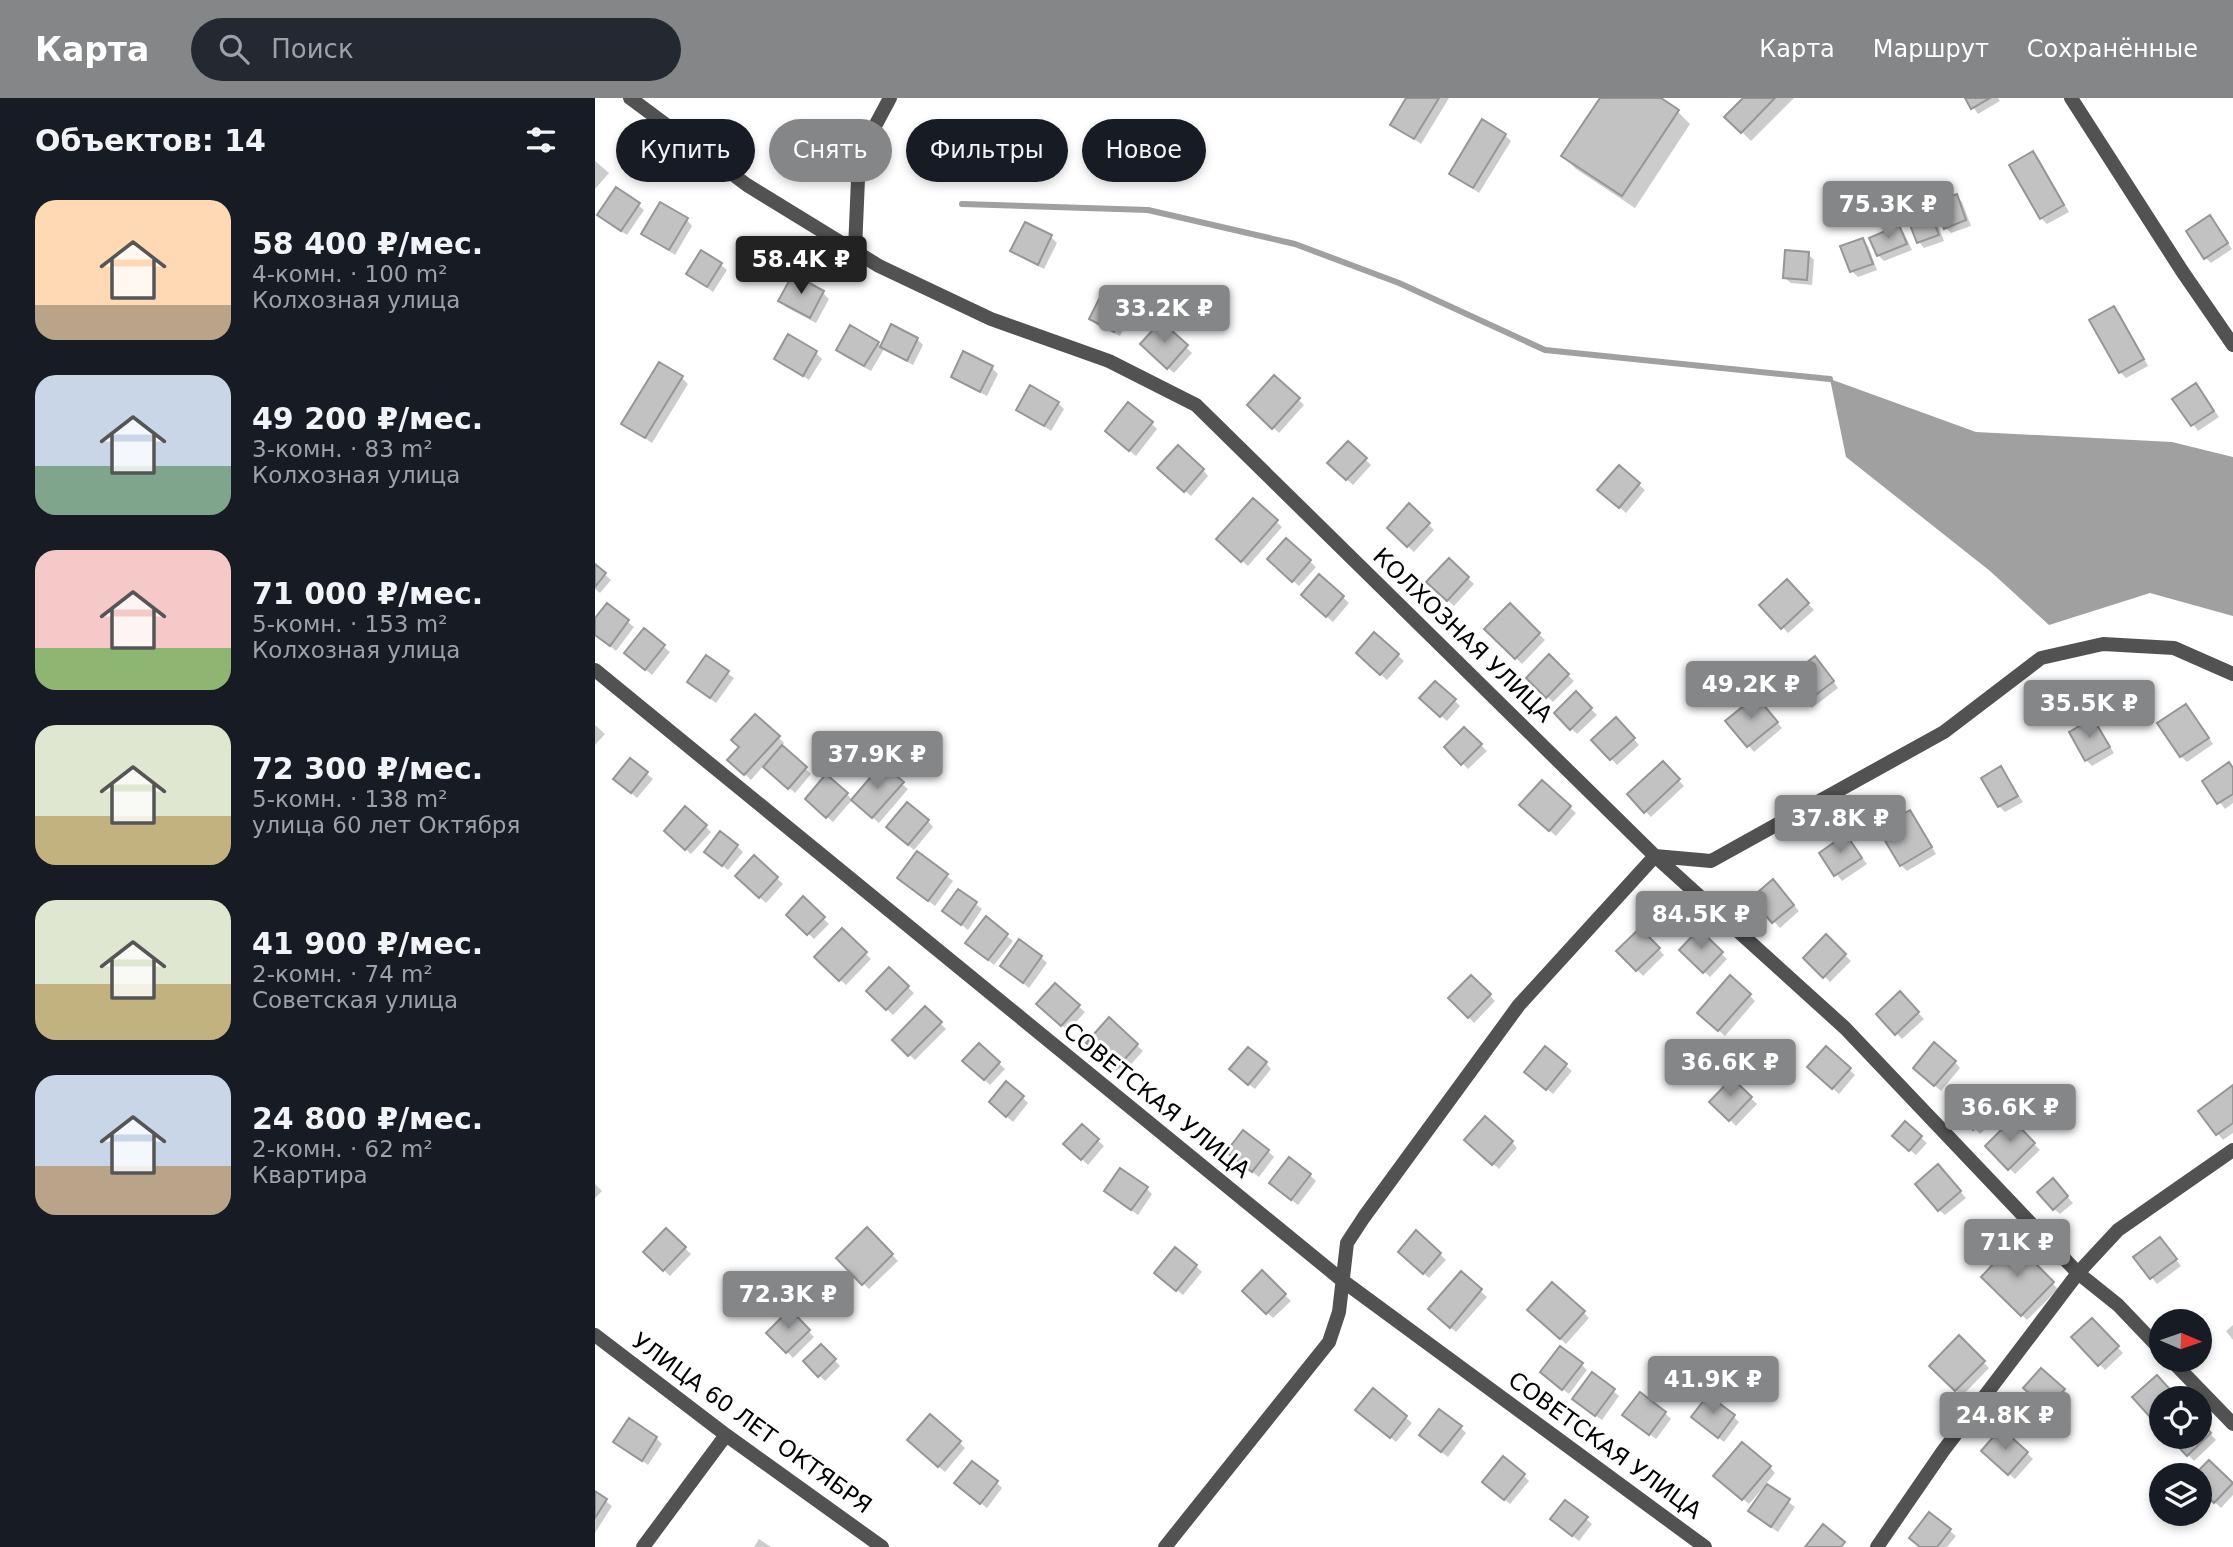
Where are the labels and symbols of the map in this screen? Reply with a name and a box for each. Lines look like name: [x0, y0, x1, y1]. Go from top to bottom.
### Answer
pin: 75.3K ₽: [1823, 181, 1953, 241]
pin: 58.4K ₽: [736, 236, 866, 296]
pin: 33.2K ₽: [1099, 286, 1229, 345]
street label: КОЛХОЗНАЯ УЛИЦА: [1368, 543, 1558, 727]
pin: 49.2K ₽: [1686, 662, 1816, 721]
pin: 35.5K ₽: [2024, 680, 2154, 740]
pin: 37.9K ₽: [812, 732, 942, 791]
pin: 37.8K ₽: [1775, 796, 1905, 855]
pin: 84.5K ₽: [1636, 892, 1766, 951]
street label: СОВЕТСКАЯ УЛИЦА: [1059, 1017, 1256, 1183]
pin: 36.6K ₽: [1665, 1040, 1795, 1099]
pin: 36.6K ₽: [1945, 1084, 2075, 1144]
pin: 71K ₽: [1968, 1220, 2066, 1279]
pin: 72.3K ₽: [723, 1272, 853, 1331]
north arrow: [2149, 1309, 2212, 1372]
street label: УЛИЦА 60 ЛЕТ ОКТЯБРЯ: [627, 1327, 877, 1519]
pin: 41.9K ₽: [1648, 1356, 1778, 1416]
street label: СОВЕТСКАЯ УЛИЦА: [1503, 1366, 1707, 1524]
pin: 24.8K ₽: [1940, 1392, 2070, 1452]

